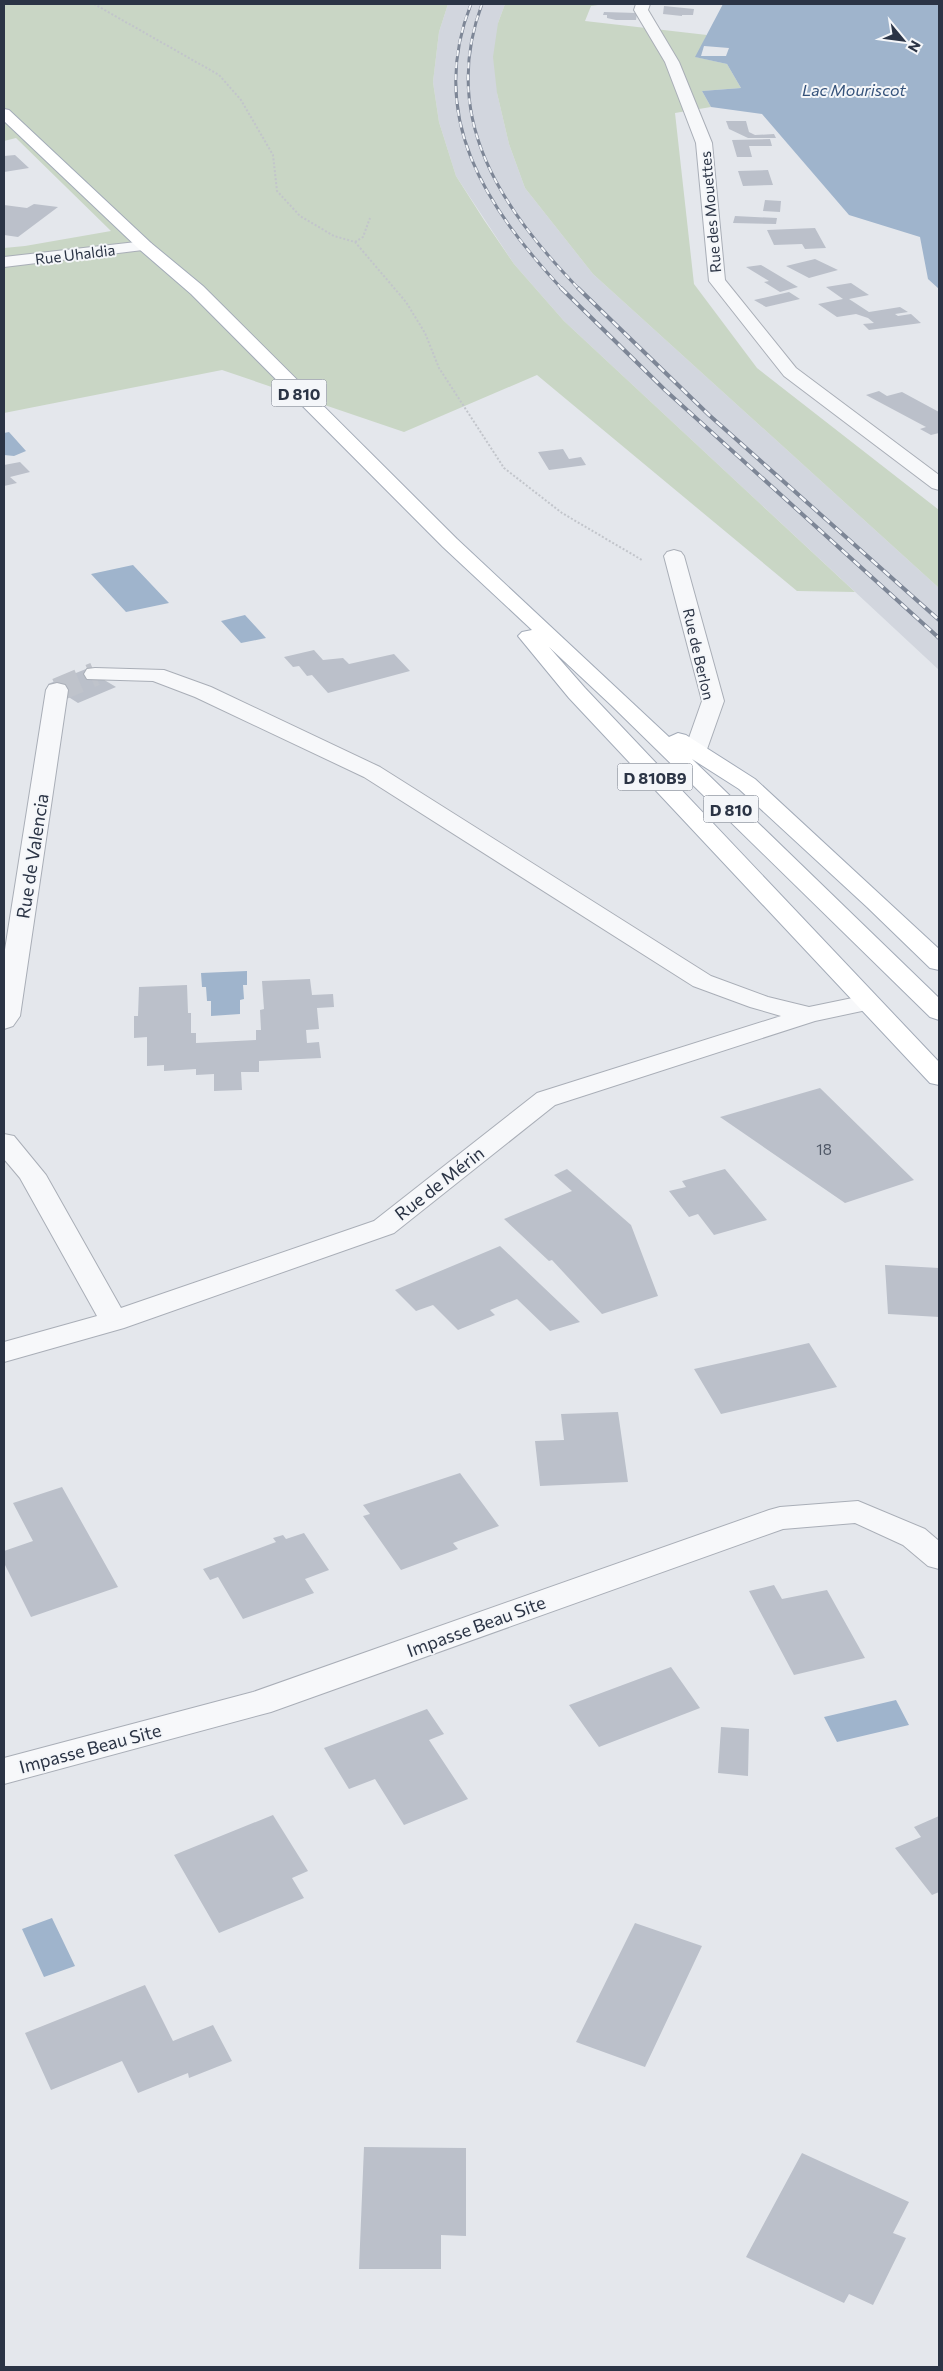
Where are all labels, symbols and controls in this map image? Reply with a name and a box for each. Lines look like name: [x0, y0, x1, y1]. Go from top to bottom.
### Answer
north arrow: [878, 15, 928, 65]
text: N: [905, 38, 925, 55]
water label: Lac Mouriscot: [802, 80, 906, 99]
street label: Rue des Mouettes: [696, 150, 724, 273]
street label: Rue Uhaldia: [34, 240, 116, 268]
road number: D 810: [272, 379, 326, 406]
street label: Rue de Berlon: [680, 606, 718, 702]
road number: D 810B9: [618, 764, 692, 790]
street label: Rue de Valencia: [11, 792, 53, 920]
road number: D 810: [704, 796, 758, 822]
house number: 18: [816, 1140, 832, 1158]
street label: Rue de Mérin: [390, 1141, 488, 1225]
street label: Impasse Beau Site: [404, 1591, 548, 1661]
street label: Impasse Beau Site: [17, 1718, 163, 1778]

